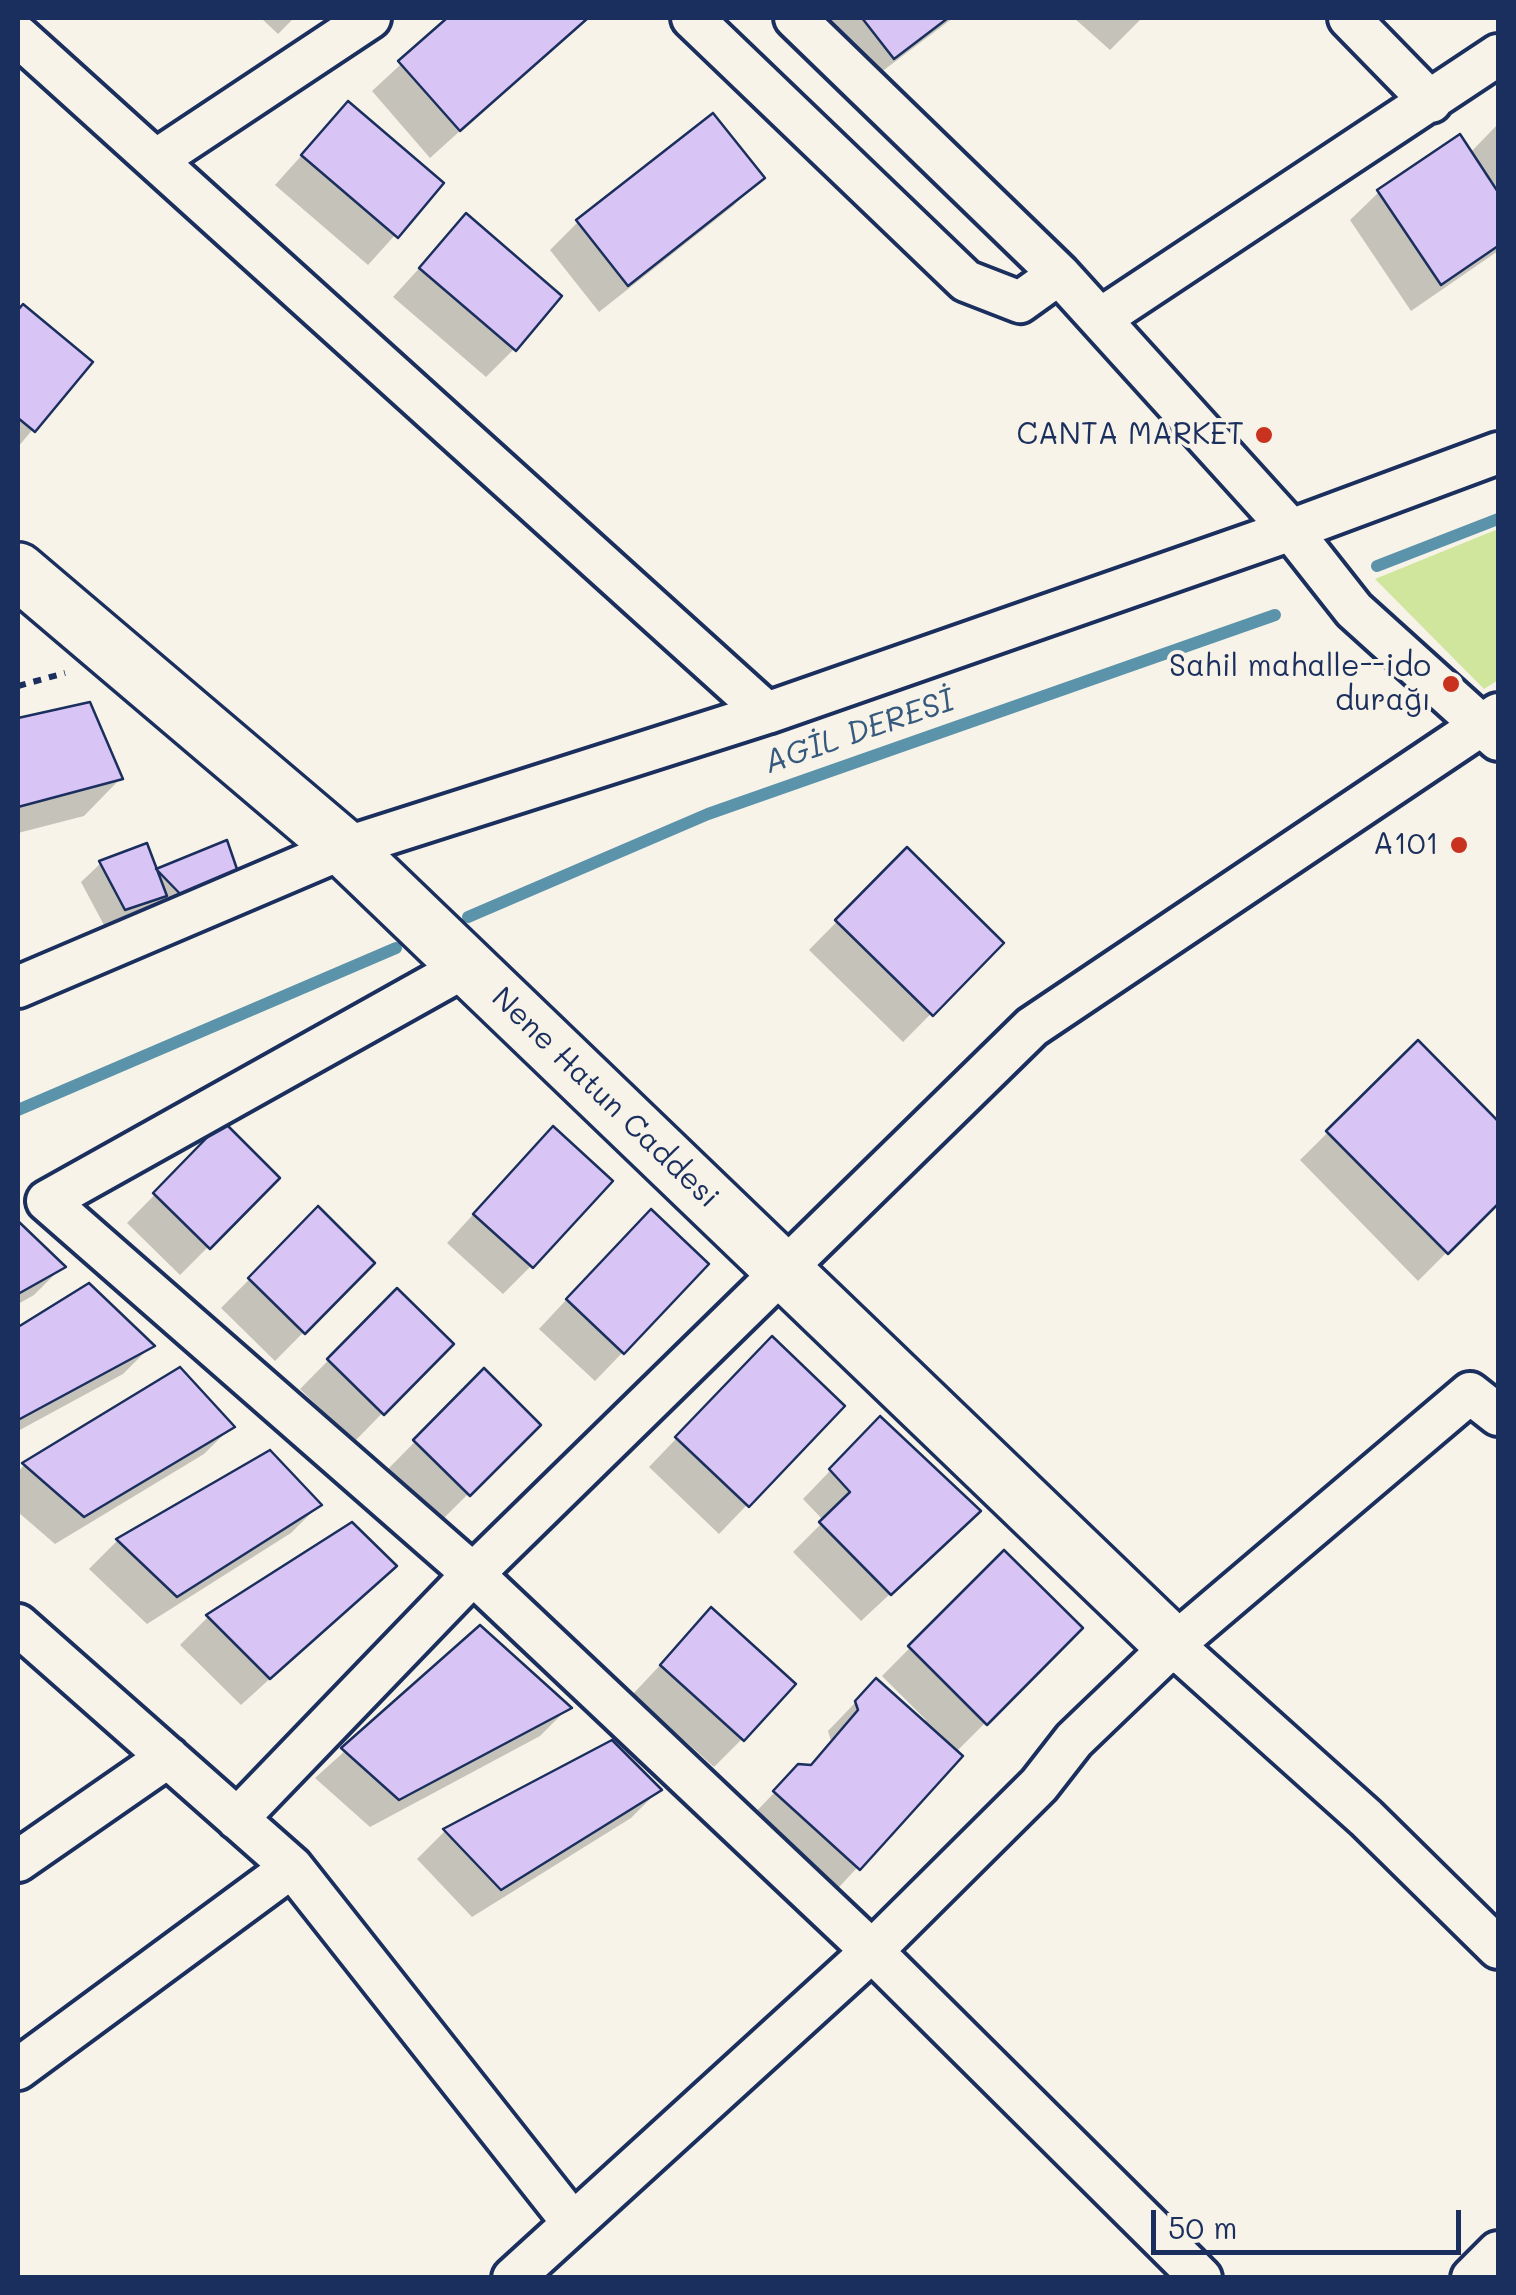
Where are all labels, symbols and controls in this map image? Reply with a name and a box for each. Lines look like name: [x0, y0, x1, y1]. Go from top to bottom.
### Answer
place label: CANTA MARKET: [1017, 417, 1244, 453]
marker: CANTA MARKET: [1253, 424, 1275, 446]
place label: Sahil mahalle--ido durağı: [1169, 649, 1431, 720]
marker: Sahil mahalle--ido durağı: [1440, 673, 1462, 695]
water label: AGİL DERESİ: [759, 682, 959, 782]
place label: A101: [1373, 827, 1439, 863]
marker: A101: [1448, 834, 1470, 856]
street label: Nene Hatun Caddesi: [484, 980, 726, 1216]
scale bar: [1156, 2190, 1466, 2252]
text: 50 m: [1168, 2207, 1238, 2247]

